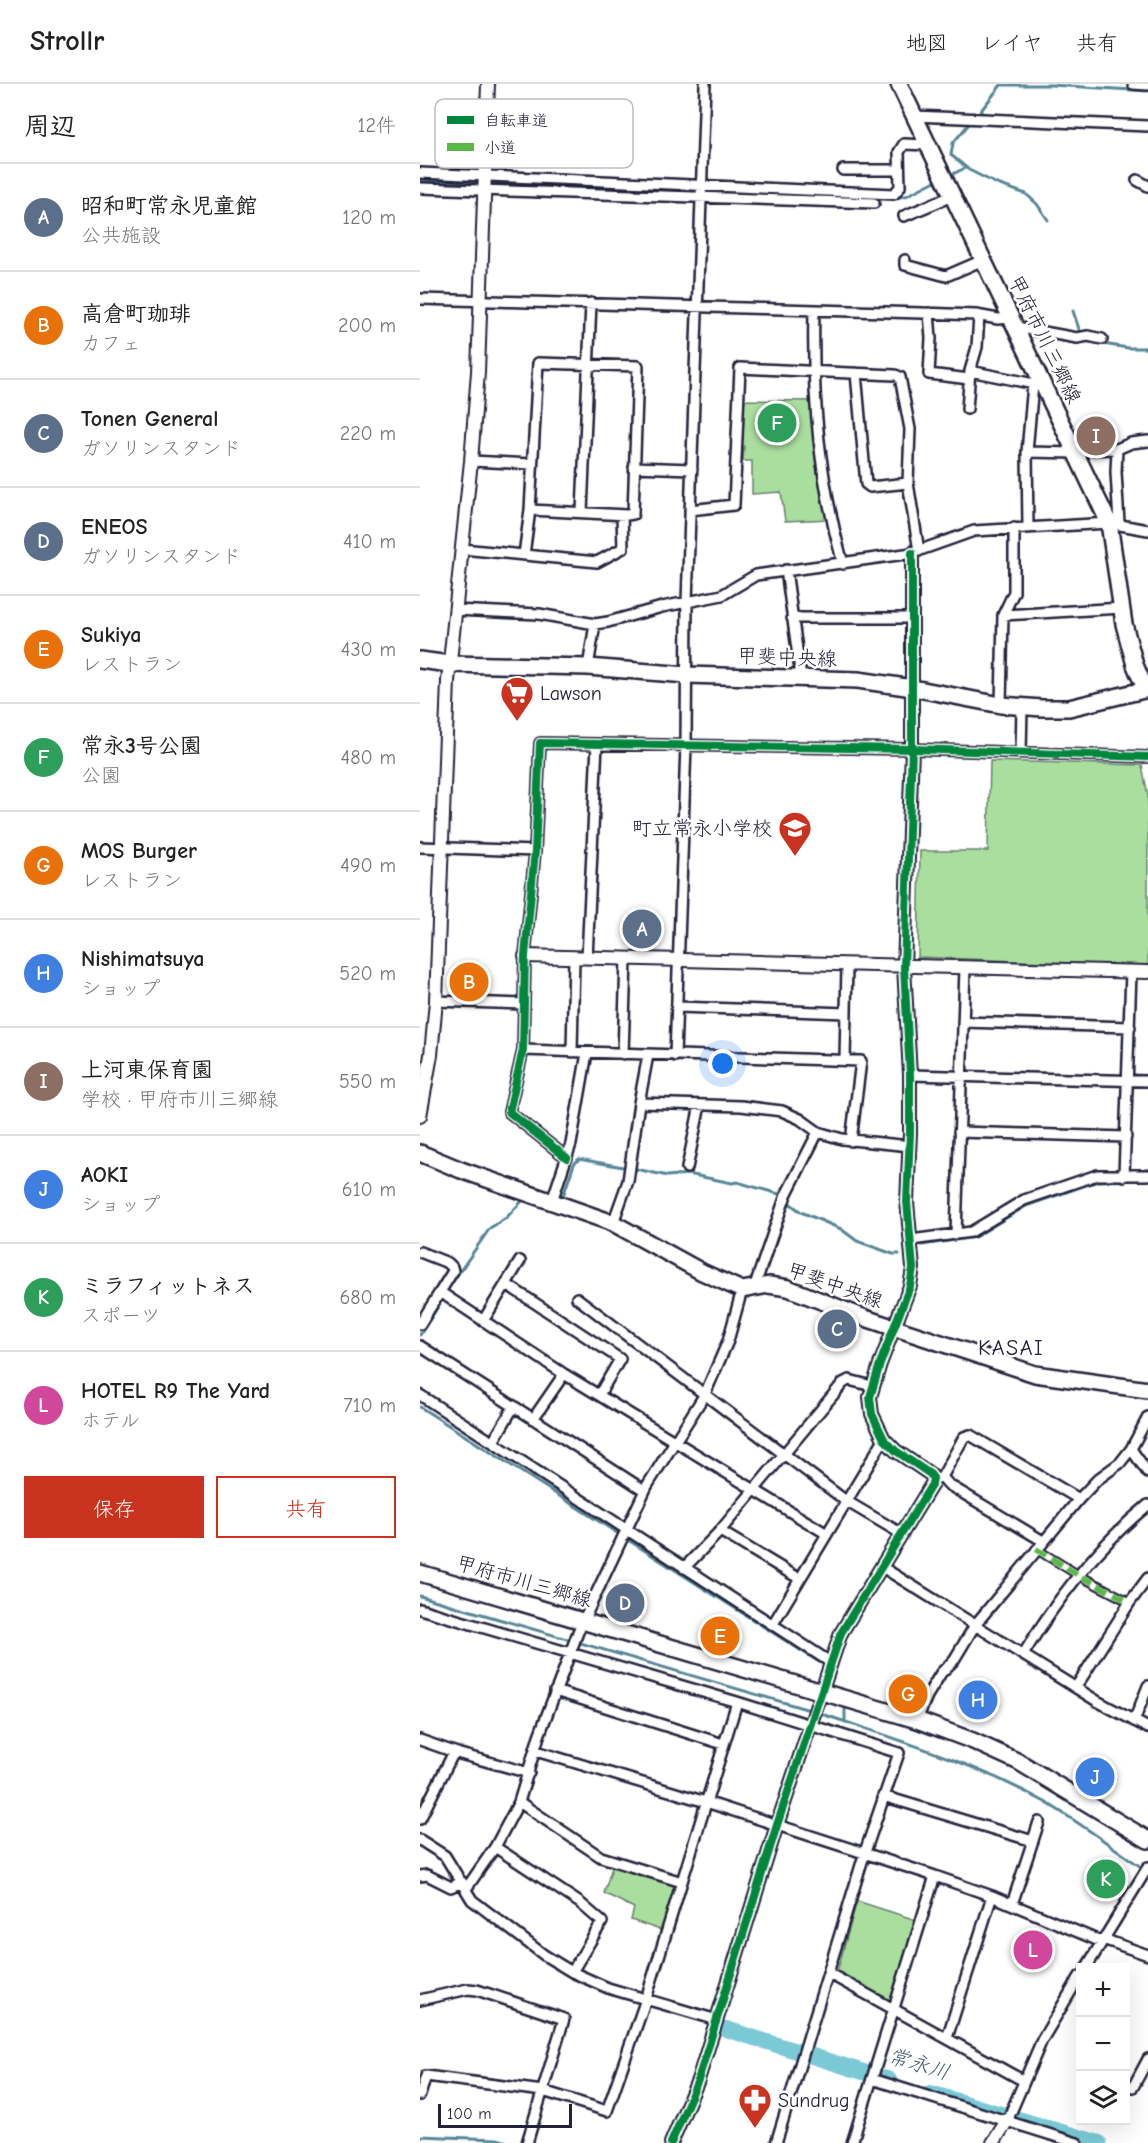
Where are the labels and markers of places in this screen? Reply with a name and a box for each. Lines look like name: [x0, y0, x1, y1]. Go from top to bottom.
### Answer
pin: F: [758, 400, 796, 446]
pin: I: [1076, 414, 1116, 458]
supermarket icon: Lawson: [499, 675, 535, 722]
place label: Lawson: [540, 682, 602, 705]
school or university icon: 町立常永小学校: [777, 810, 813, 857]
place label: 町立常永小学校: [632, 817, 772, 840]
pin: A: [622, 906, 662, 952]
pin: B: [449, 960, 488, 1004]
pin: C: [818, 1306, 856, 1352]
pin: D: [606, 1580, 644, 1625]
pin: E: [700, 1614, 740, 1658]
pin: G: [888, 1672, 928, 1716]
pin: H: [958, 1678, 998, 1722]
pin: J: [1076, 1754, 1114, 1800]
pin: K: [1086, 1856, 1126, 1902]
pin: L: [1014, 1928, 1052, 1972]
pharmacy icon: Sundrug: [737, 2082, 773, 2129]
place label: Sundrug: [778, 2089, 850, 2112]

